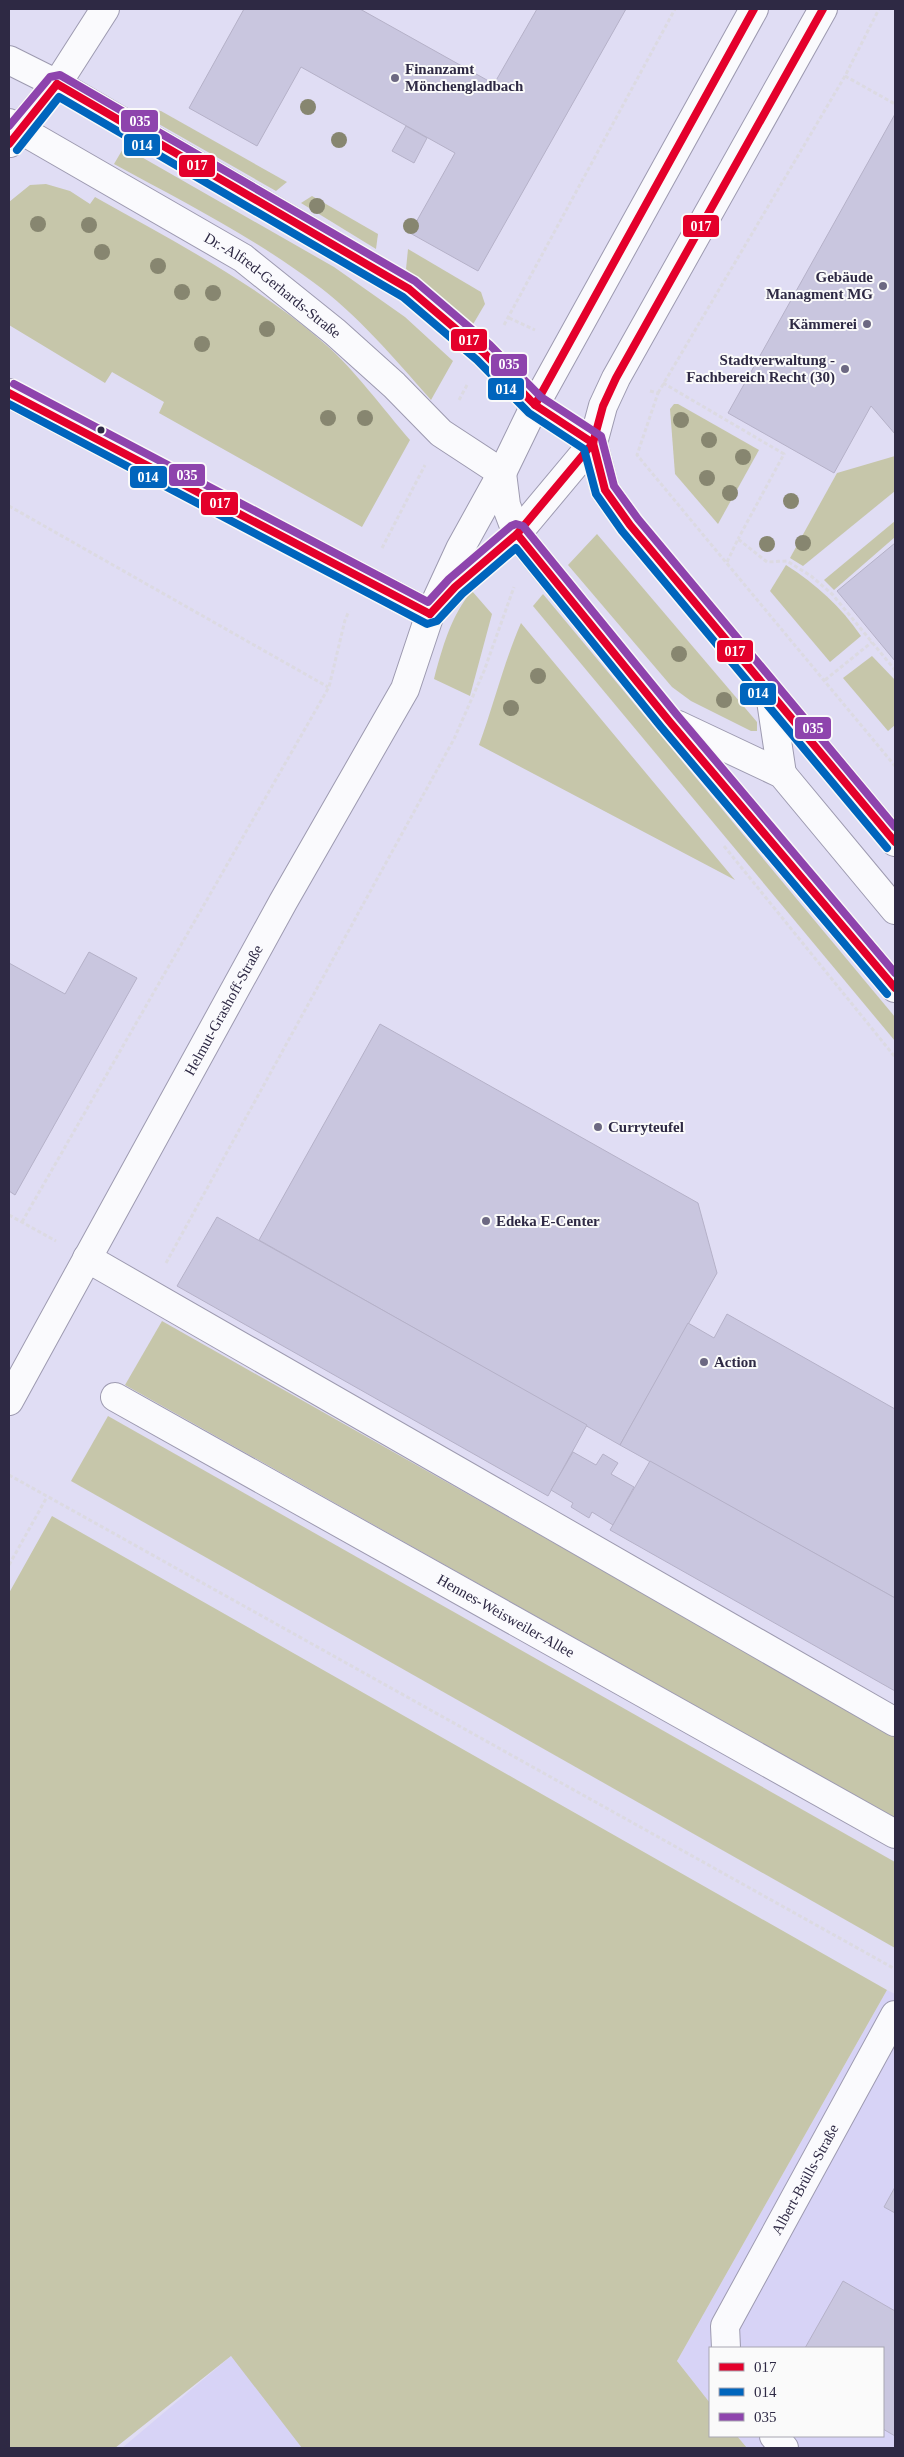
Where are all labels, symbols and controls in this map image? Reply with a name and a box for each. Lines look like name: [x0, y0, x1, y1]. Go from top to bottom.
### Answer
place label: Finanzamt Mönchengladbach: [405, 61, 524, 94]
marker: Finanzamt Mönchengladbach: [389, 72, 401, 84]
line badge: 035: [120, 109, 159, 133]
text: 035: [130, 114, 151, 129]
line badge: 014: [123, 133, 161, 157]
text: 014: [132, 138, 153, 153]
line badge: 017: [178, 154, 216, 178]
text: 017: [187, 158, 208, 173]
line badge: 017: [682, 214, 720, 238]
text: 017: [691, 219, 712, 234]
street label: Dr.-Alfred-Gerhards-Straße: [201, 229, 344, 341]
place label: Gebäude Managment MG: [766, 269, 873, 302]
marker: Gebäude Managment MG: [877, 280, 889, 292]
place label: Kämmerei: [789, 316, 857, 332]
marker: Kämmerei: [861, 318, 873, 330]
line badge: 017: [450, 328, 488, 352]
text: 017: [459, 333, 480, 348]
place label: Stadtverwaltung - Fachbereich Recht (30): [686, 352, 835, 386]
line badge: 035: [490, 353, 528, 377]
text: 035: [499, 357, 520, 372]
marker: Stadtverwaltung - Fachbereich Recht (30): [839, 363, 851, 375]
line badge: 014: [487, 377, 525, 401]
text: 014: [496, 382, 517, 397]
unlabelled marker: [96, 425, 106, 435]
line badge: 035: [168, 463, 206, 487]
line badge: 014: [129, 465, 168, 489]
text: 035: [177, 468, 198, 483]
text: 014: [138, 470, 159, 485]
line badge: 017: [200, 491, 239, 516]
text: 017: [210, 496, 231, 511]
line badge: 017: [716, 639, 754, 663]
text: 017: [725, 644, 746, 659]
line badge: 014: [739, 682, 777, 706]
text: 014: [748, 686, 769, 701]
line badge: 035: [794, 716, 832, 740]
text: 035: [803, 721, 824, 736]
street label: Helmut-Grashoff-Straße: [181, 942, 266, 1078]
place label: Curryteufel: [608, 1119, 684, 1135]
marker: Curryteufel: [592, 1121, 604, 1133]
place label: Edeka E-Center: [496, 1213, 600, 1229]
marker: Edeka E-Center: [480, 1215, 492, 1227]
place label: Action: [714, 1354, 757, 1370]
marker: Action: [698, 1356, 710, 1368]
street label: Hennes-Weisweiler-Allee: [435, 1571, 577, 1661]
street label: Albert-Brülls-Straße: [768, 2121, 842, 2237]
legend: [709, 2347, 884, 2437]
text: 017: [754, 2359, 777, 2375]
text: 014: [754, 2384, 777, 2400]
text: 035: [754, 2409, 777, 2425]

